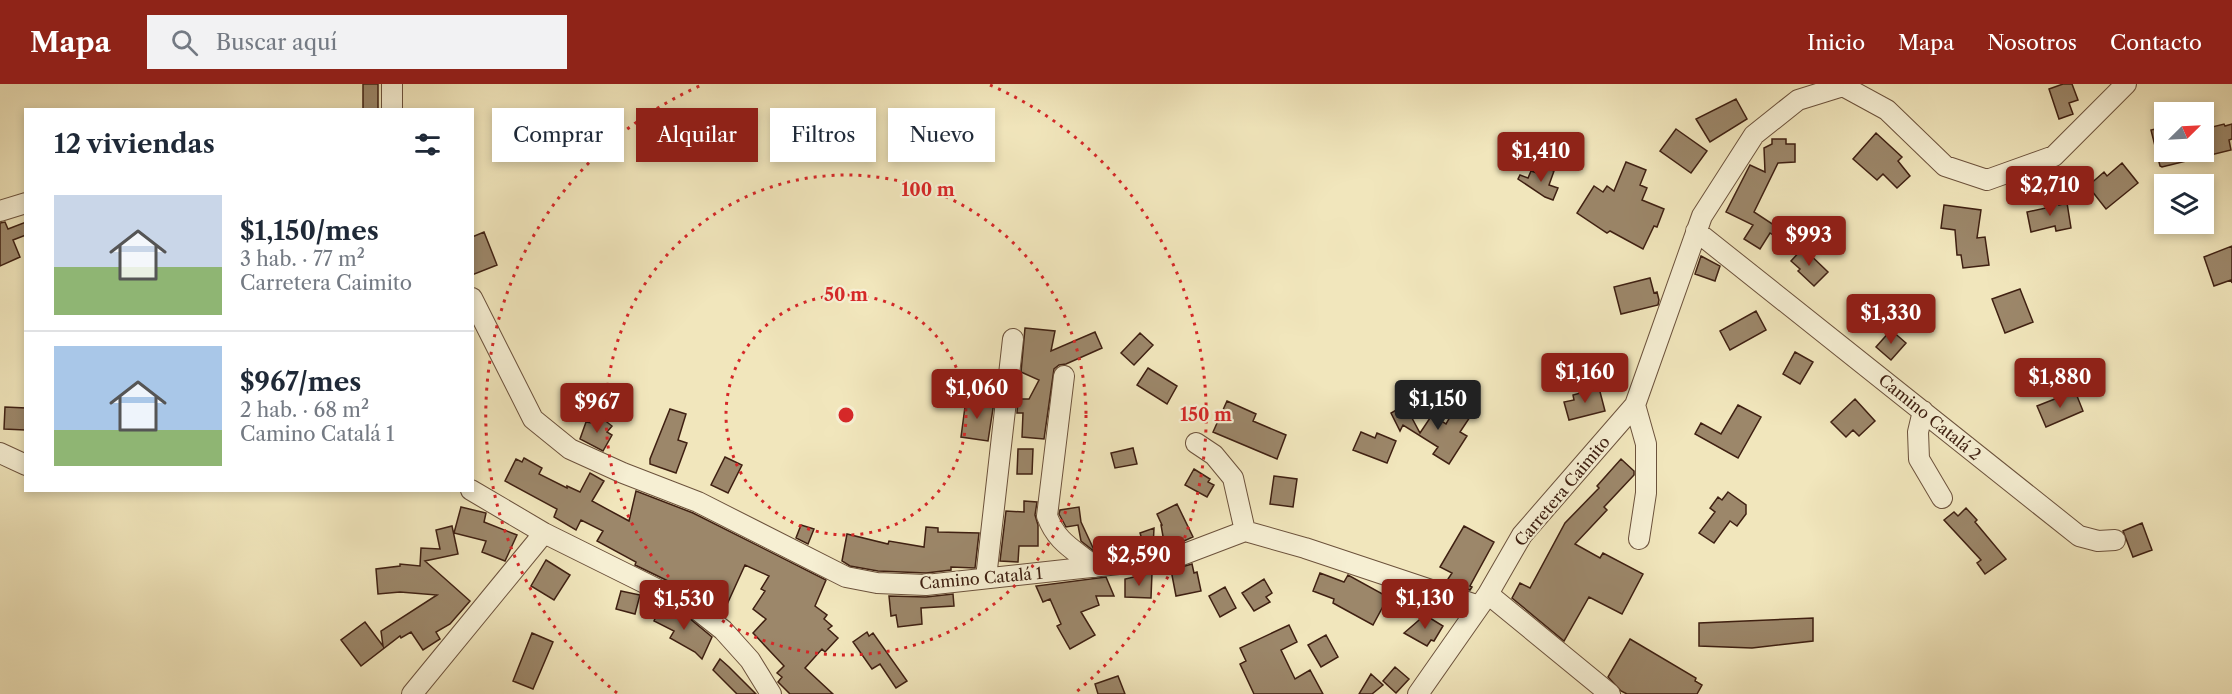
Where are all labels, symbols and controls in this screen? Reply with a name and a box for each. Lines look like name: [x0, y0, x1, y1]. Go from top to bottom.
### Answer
search box: [147, 15, 567, 69]
text: Mapa: [30, 25, 111, 59]
icon: search: [168, 26, 201, 59]
text: Buscar aquí: [216, 29, 337, 56]
text: Inicio: [1807, 30, 1865, 55]
text: Mapa: [1898, 30, 1954, 55]
text: Nosotros: [1987, 30, 2077, 55]
text: Contacto: [2110, 30, 2202, 55]
north arrow: [2154, 102, 2214, 162]
map controls: [2154, 102, 2214, 234]
chip: Comprar: [492, 108, 624, 162]
chip: Alquilar: [636, 108, 758, 162]
chip: Filtros: [770, 108, 876, 162]
chip: Nuevo: [888, 108, 995, 162]
text: 12 viviendas: [54, 128, 215, 160]
icon: filters: [411, 128, 444, 161]
pin: $1,410: [1492, 132, 1590, 183]
text: $1,410: [1511, 139, 1571, 163]
pin: $2,710: [2001, 166, 2099, 217]
text: $2,710: [2020, 173, 2080, 197]
button: layers: [2154, 174, 2214, 234]
text: 100 m: [901, 179, 955, 201]
text: $1,150/mes: [240, 215, 379, 247]
pin: $993: [1773, 216, 1845, 267]
icon: home: [102, 219, 174, 291]
text: $993: [1786, 223, 1832, 247]
text: 3 hab. · 77 m²: [240, 247, 365, 271]
text: Carretera Caimito: [240, 271, 412, 295]
text: 50 m: [824, 284, 868, 306]
pin: $1,330: [1842, 294, 1940, 345]
text: $1,330: [1860, 301, 1922, 325]
pin: $1,160: [1536, 353, 1634, 404]
pin: $1,880: [2011, 358, 2109, 409]
text: $1,160: [1555, 360, 1615, 384]
text: $1,880: [2028, 365, 2092, 389]
text: $967/mes: [240, 366, 361, 398]
pin: $1,060: [928, 369, 1026, 420]
icon: home: [102, 370, 174, 442]
street label: Camino Catalá 2: [1875, 370, 1985, 464]
text: $1,060: [946, 376, 1008, 400]
pin: $1,150: [1389, 380, 1487, 431]
pin: $967: [561, 383, 633, 434]
text: $1,150: [1409, 387, 1467, 411]
text: $967: [574, 390, 620, 414]
text: 2 hab. · 68 m²: [240, 398, 369, 422]
text: 150 m: [1180, 404, 1232, 426]
centre of rings: [836, 405, 856, 425]
text: Camino Catalá 1: [240, 422, 394, 446]
street label: Carretera Caimito: [1510, 432, 1614, 550]
pin: $2,590: [1090, 536, 1188, 587]
text: $2,590: [1107, 543, 1171, 567]
street label: Camino Catalá 1: [919, 563, 1044, 593]
pin: $1,130: [1376, 579, 1474, 630]
pin: $1,530: [635, 580, 733, 631]
text: $1,130: [1396, 586, 1454, 610]
text: $1,530: [654, 587, 714, 611]

